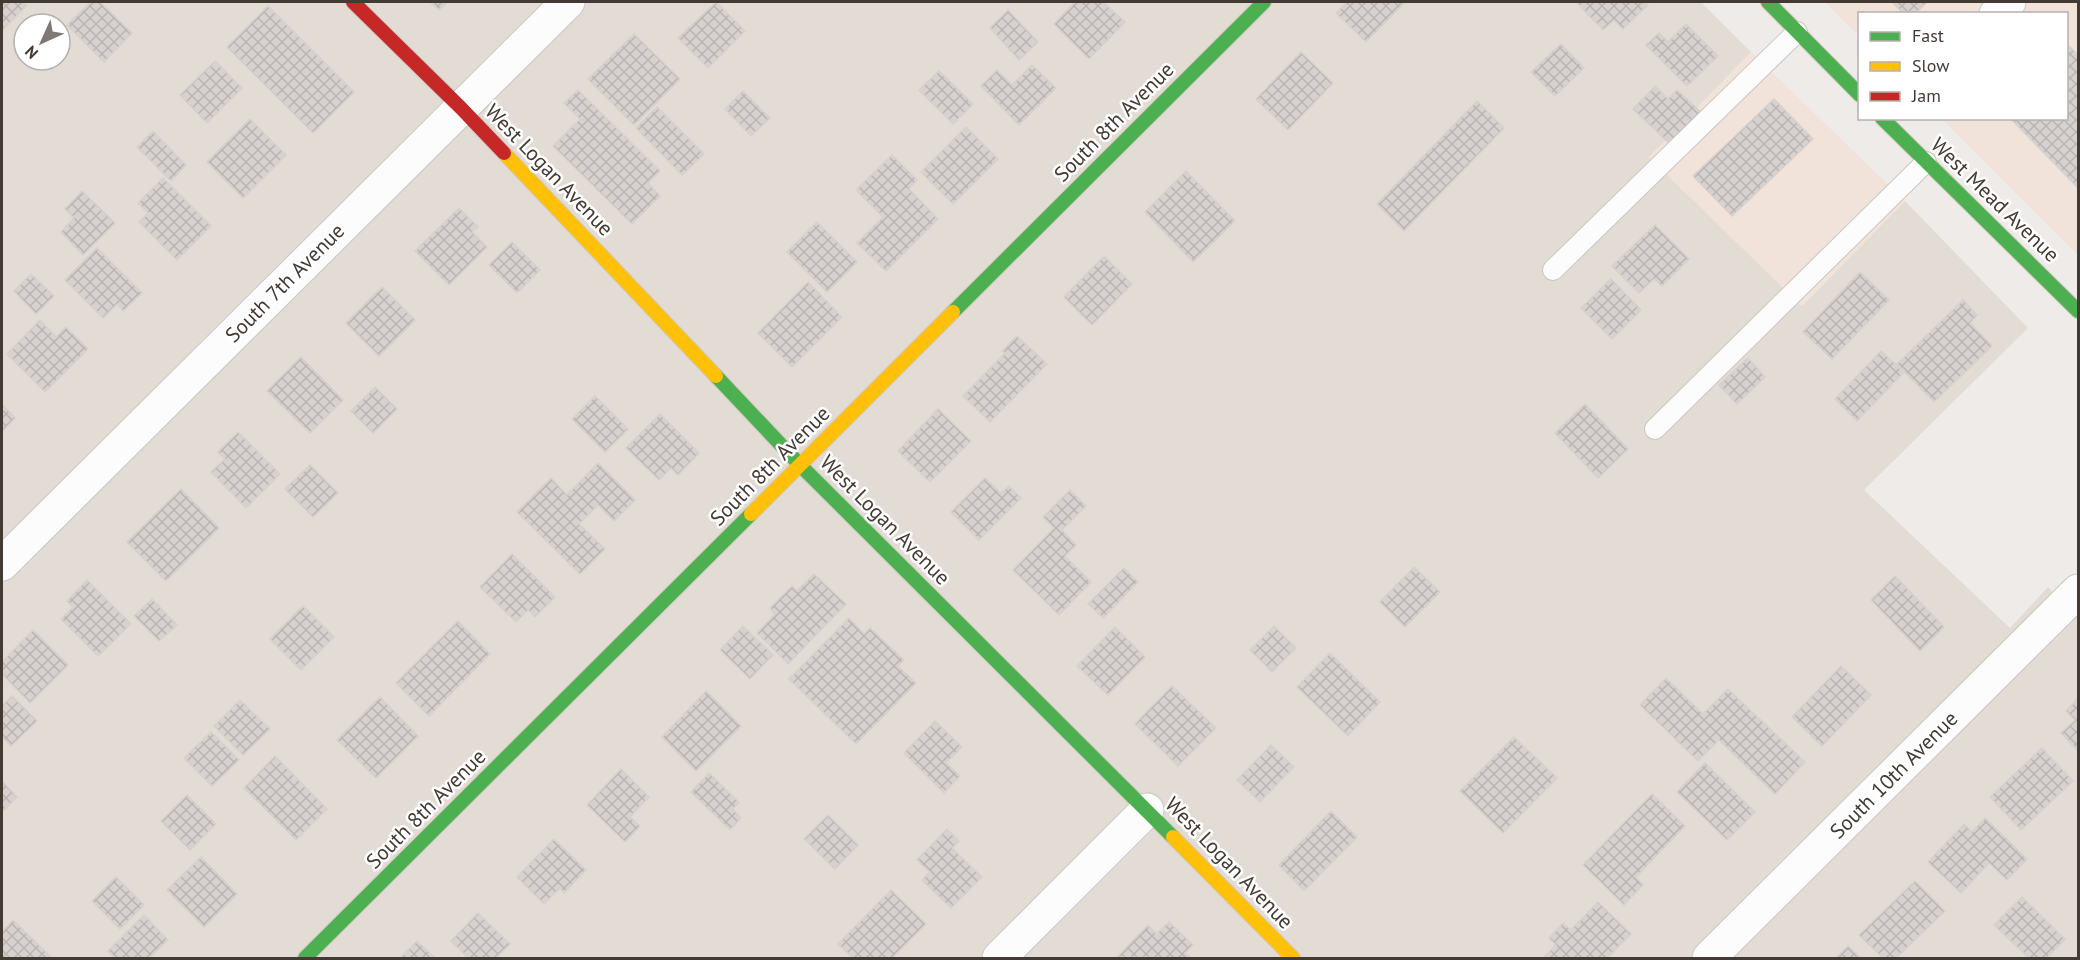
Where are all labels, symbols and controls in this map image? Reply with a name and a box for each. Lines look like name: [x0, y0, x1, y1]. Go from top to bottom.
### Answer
north arrow: [12, 12, 72, 72]
legend: [1858, 12, 2068, 120]
text: Fast: [1912, 24, 1944, 47]
text: N: [21, 42, 42, 63]
text: Slow: [1912, 54, 1950, 77]
street label: South 8th Avenue: [1048, 56, 1179, 187]
text: Jam: [1911, 84, 1941, 107]
street label: West Logan Avenue: [479, 98, 619, 241]
street label: West Mead Avenue: [1925, 131, 2065, 268]
street label: South 7th Avenue: [219, 217, 350, 348]
street label: South 8th Avenue: [704, 400, 835, 531]
street label: West Logan Avenue: [815, 449, 956, 590]
street label: South 10th Avenue: [1824, 705, 1963, 844]
street label: South 8th Avenue: [360, 743, 491, 874]
street label: West Logan Avenue: [1159, 791, 1299, 934]

